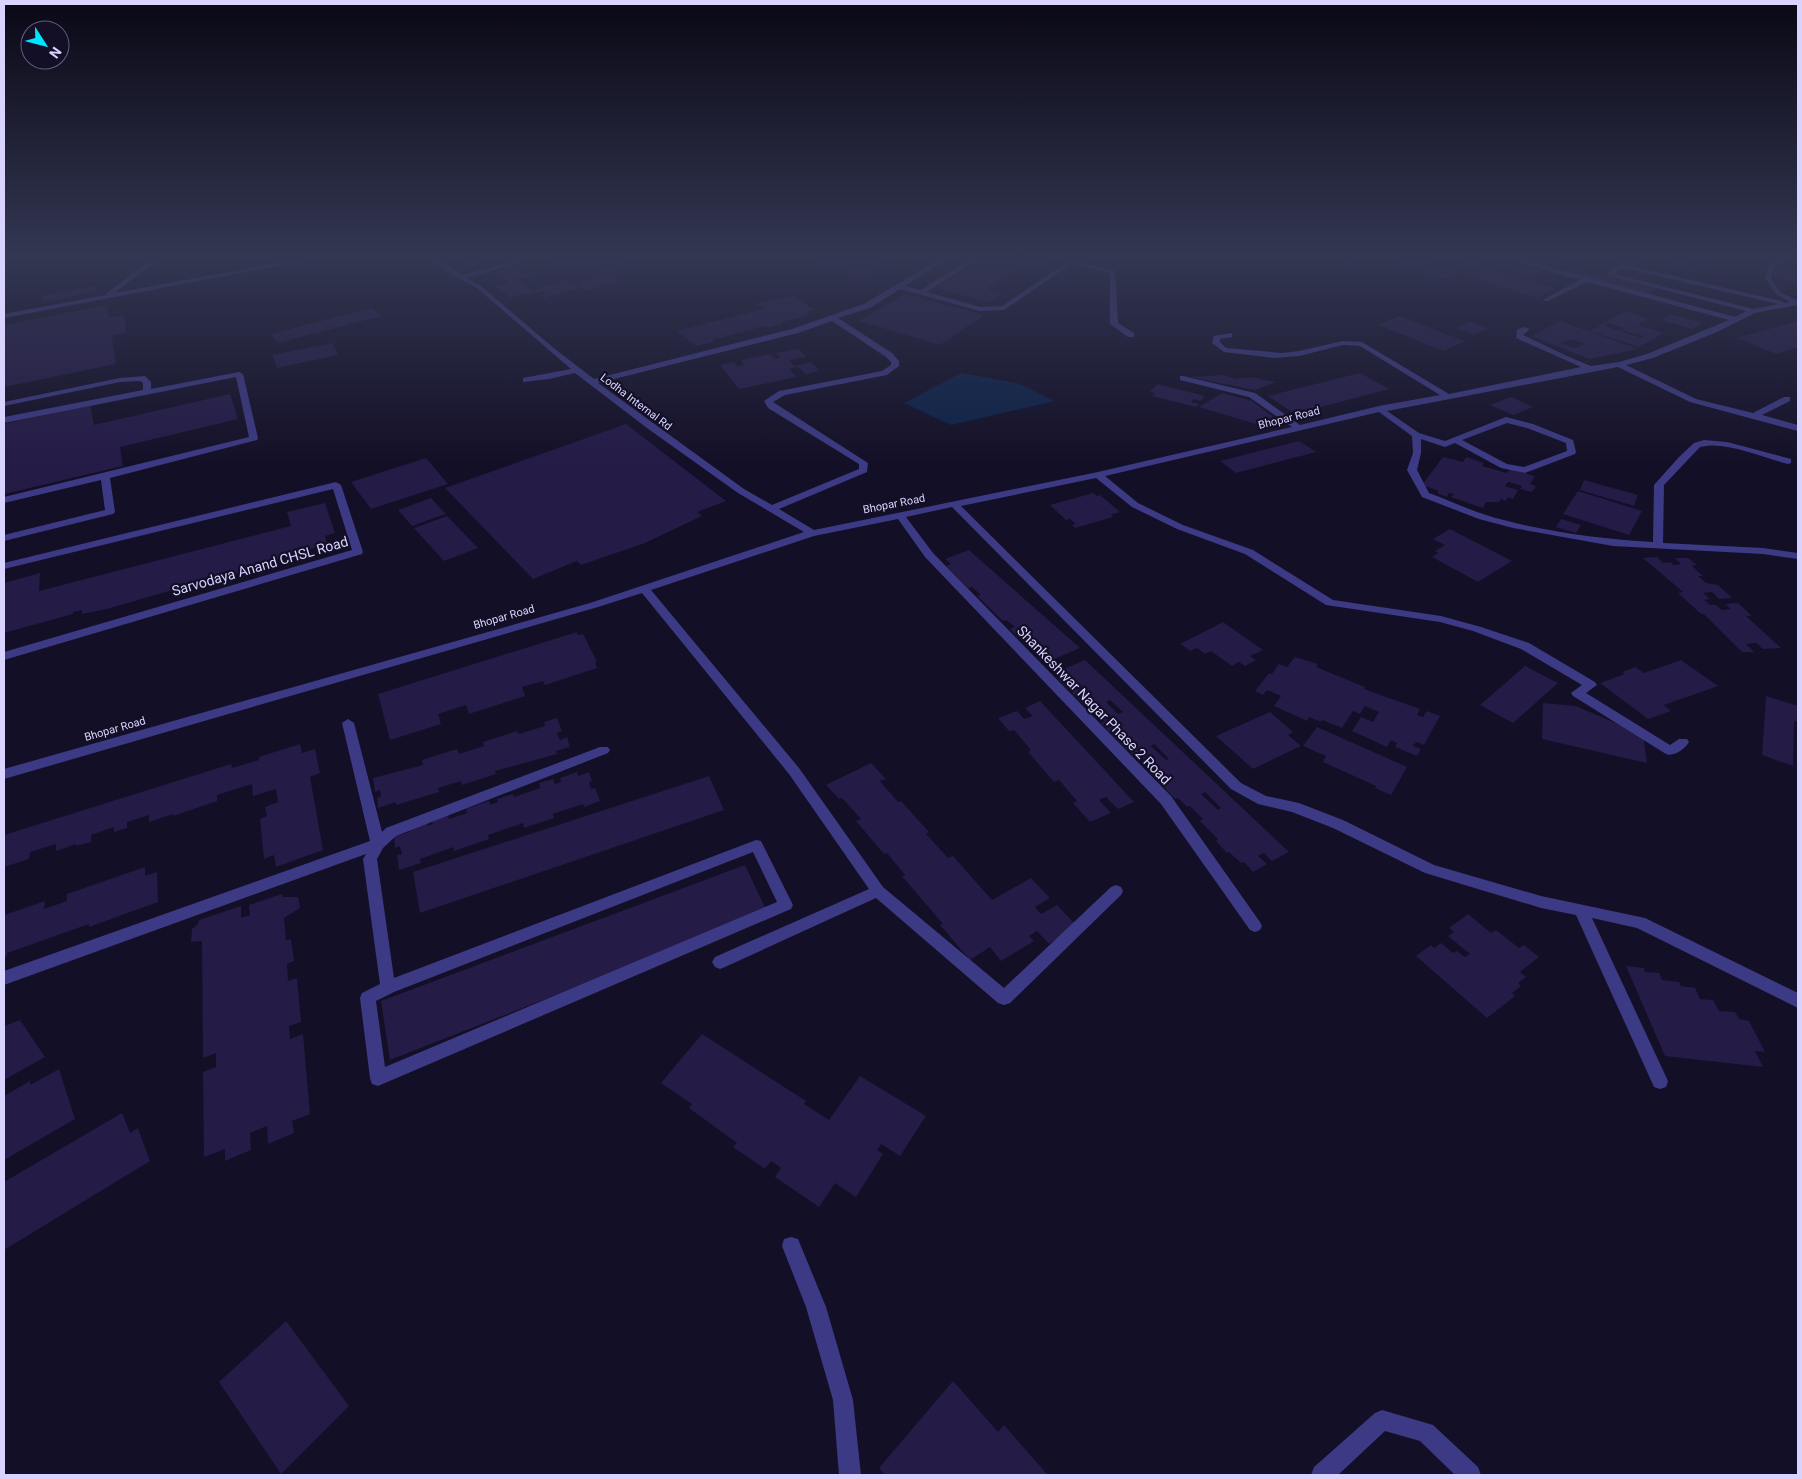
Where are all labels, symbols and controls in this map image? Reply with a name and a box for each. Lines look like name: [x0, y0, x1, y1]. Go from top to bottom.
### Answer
north arrow: [20, 20, 70, 70]
text: N: [46, 44, 65, 61]
street label: Lodha Internal Rd: [598, 371, 674, 433]
street label: Bhopar Road: [1257, 404, 1321, 432]
street label: Bhopar Road: [862, 492, 926, 516]
street label: Sarvodaya Anand CHSL Road: [170, 533, 350, 599]
street label: Bhopar Road: [472, 602, 536, 632]
street label: Shankeshwar Nagar Phase 2 Road: [1014, 622, 1174, 788]
street label: Bhopar Road: [83, 714, 147, 744]

